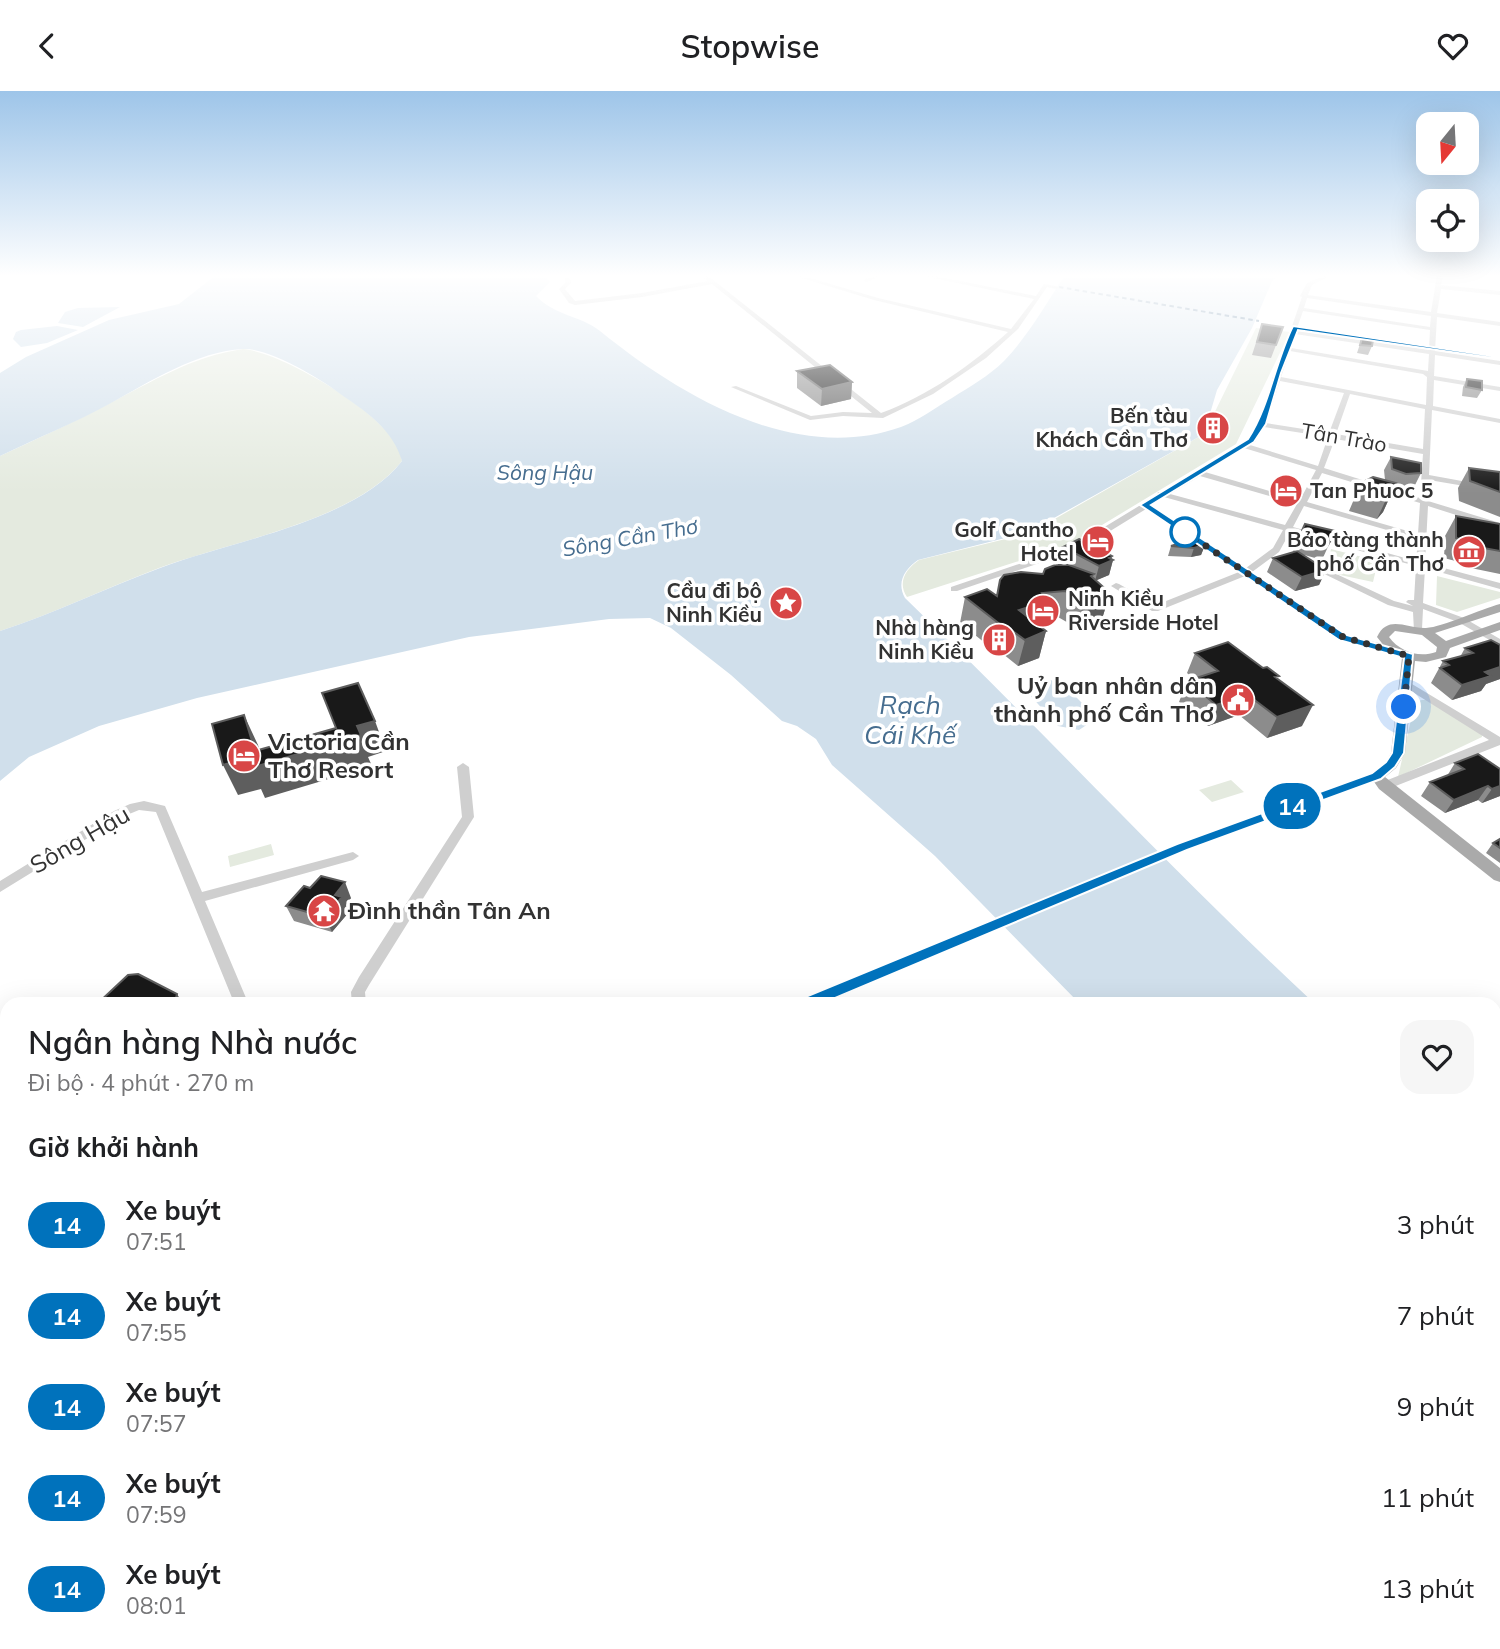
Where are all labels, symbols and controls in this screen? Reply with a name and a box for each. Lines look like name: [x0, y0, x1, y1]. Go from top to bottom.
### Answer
text: Stopwise: [681, 26, 819, 66]
icon: back: [28, 27, 66, 65]
icon: heart: [1434, 27, 1472, 65]
north arrow: [1416, 112, 1479, 175]
map controls: [1416, 112, 1479, 252]
button: locate: [1416, 189, 1479, 252]
place label: Bến tàu Khách Cần Thơ: [1035, 402, 1188, 452]
building icon: Bến tàu Khách Cần Thơ: [1194, 409, 1232, 447]
street label: Tân Trào: [1299, 417, 1389, 457]
water label: Sông Hậu: [497, 459, 593, 485]
hotel icon: Tan Phuoc 5: [1267, 472, 1305, 510]
place label: Tan Phuoc 5: [1310, 477, 1433, 503]
water label: Sông Cần Thơ: [560, 512, 701, 562]
place label: Golf Cantho Hotel: [954, 516, 1074, 566]
unlabelled marker: [1170, 517, 1200, 547]
hotel icon: Golf Cantho Hotel: [1079, 523, 1117, 561]
place label: Bảo tàng thành phố Cần Thơ: [1287, 526, 1444, 576]
museum icon: Bảo tàng thành phố Cần Thơ: [1450, 533, 1488, 571]
place label: Cầu đi bộ Ninh Kiều: [666, 577, 762, 627]
place icon: Cầu đi bộ Ninh Kiều: [767, 584, 805, 622]
place label: Ninh Kiều Riverside Hotel: [1068, 585, 1219, 635]
hotel icon: Ninh Kiều Riverside Hotel: [1024, 592, 1062, 630]
place label: Nhà hàng Ninh Kiều: [875, 614, 974, 664]
building icon: Nhà hàng Ninh Kiều: [980, 621, 1018, 659]
place label: Uỷ ban nhân dân thành phố Cần Thơ: [994, 670, 1214, 728]
public building icon: Uỷ ban nhân dân thành phố Cần Thơ: [1219, 681, 1257, 719]
water label: Rạch Cái Khế: [864, 688, 958, 751]
your location: [1386, 689, 1421, 724]
place label: Victoria Cần Thơ Resort: [267, 726, 410, 784]
hotel icon: Victoria Cần Thơ Resort: [225, 737, 263, 775]
line badge: 14: [1260, 783, 1324, 829]
text: 14: [1278, 791, 1306, 821]
street label: Sông Hậu: [24, 799, 135, 880]
temple icon: Đình thần Tân An: [305, 892, 343, 930]
place label: Đình thần Tân An: [347, 895, 551, 925]
button: heart: [1400, 1020, 1474, 1094]
text: Ngân hàng Nhà nước: [28, 1021, 357, 1062]
text: Đi bộ · 4 phút · 270 m: [28, 1068, 254, 1097]
text: Giờ khởi hành: [28, 1131, 199, 1164]
text: Xe buýt: [126, 1194, 221, 1227]
text: 3 phút: [1397, 1208, 1474, 1241]
text: 14: [52, 1210, 81, 1240]
text: 07:51: [126, 1227, 186, 1256]
text: Xe buýt: [126, 1285, 221, 1318]
text: 7 phút: [1397, 1299, 1474, 1332]
text: 14: [52, 1301, 81, 1331]
text: 07:55: [126, 1318, 186, 1347]
text: Xe buýt: [126, 1376, 221, 1409]
text: 9 phút: [1397, 1390, 1474, 1423]
text: 14: [52, 1392, 81, 1422]
text: 07:57: [126, 1409, 186, 1438]
text: Xe buýt: [126, 1467, 221, 1500]
text: 11 phút: [1381, 1481, 1474, 1514]
text: 14: [52, 1483, 81, 1513]
text: 07:59: [126, 1500, 186, 1529]
text: Xe buýt: [126, 1558, 221, 1591]
text: 13 phút: [1381, 1572, 1474, 1605]
text: 14: [52, 1574, 81, 1604]
text: 08:01: [126, 1591, 186, 1620]

